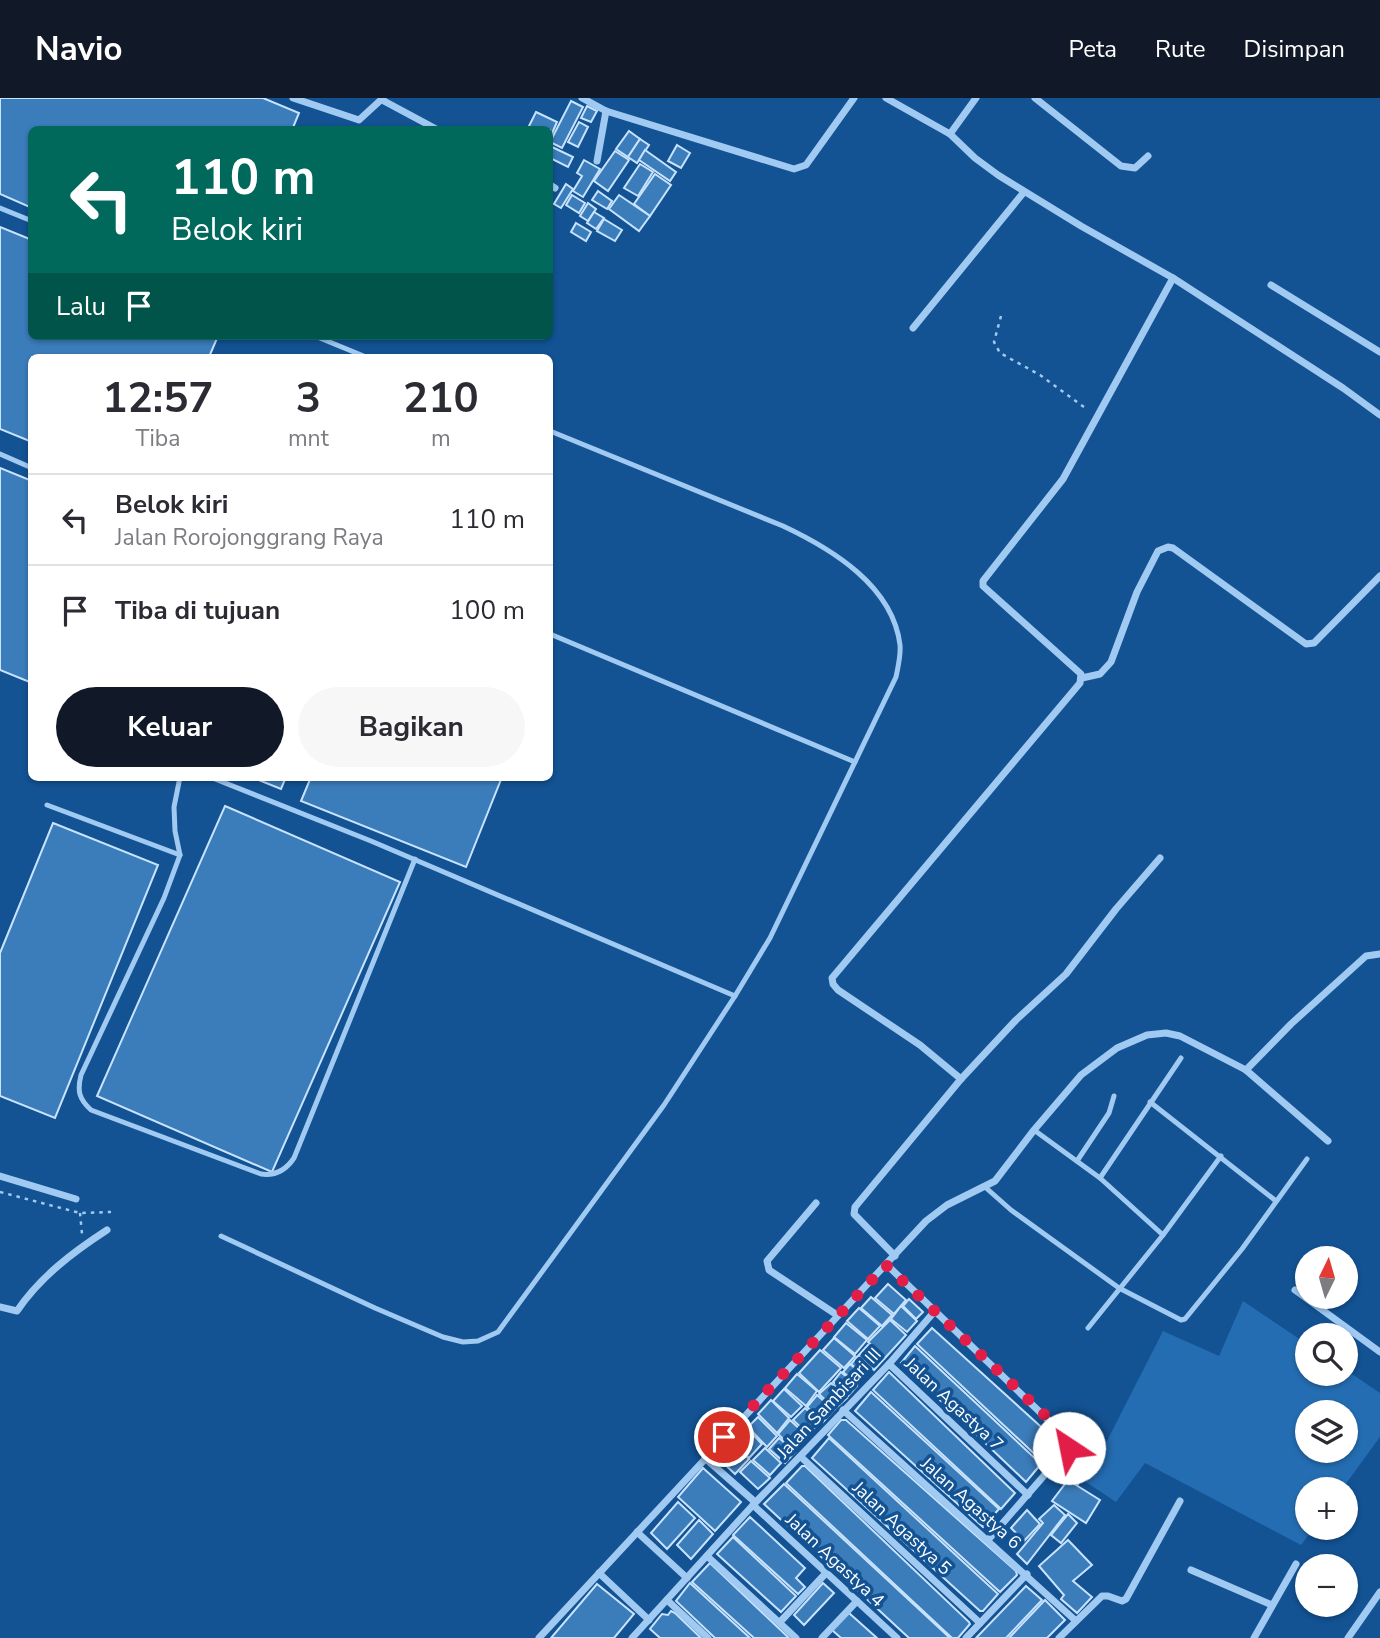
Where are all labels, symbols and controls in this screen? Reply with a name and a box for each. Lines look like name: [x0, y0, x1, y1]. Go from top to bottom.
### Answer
text: Navio: [35, 27, 122, 72]
text: Peta: [1068, 33, 1117, 65]
text: Rute: [1155, 33, 1206, 65]
text: Disimpan: [1244, 33, 1345, 65]
text: 110 m: [171, 144, 315, 211]
icon: left: [56, 154, 147, 245]
text: Belok kiri: [171, 208, 303, 251]
icon: arrive: [120, 287, 158, 325]
text: Lalu: [56, 289, 106, 324]
text: 12:57: [102, 370, 214, 427]
text: 3: [296, 370, 321, 427]
text: 210: [403, 370, 479, 427]
text: Tiba: [136, 423, 180, 454]
text: mnt: [288, 423, 329, 454]
text: m: [431, 423, 451, 454]
text: Belok kiri: [115, 487, 228, 522]
icon: left: [56, 501, 94, 539]
text: 110 m: [449, 502, 525, 537]
text: Jalan Rorojonggrang Raya: [115, 522, 384, 553]
icon: arrive: [56, 592, 94, 630]
text: Tiba di tujuan: [115, 593, 280, 628]
text: 100 m: [449, 593, 525, 628]
button: Keluar: [56, 687, 284, 767]
button: Bagikan: [298, 687, 525, 767]
north arrow: [1295, 1246, 1358, 1309]
map controls: [1295, 1246, 1358, 1617]
button: search: [1295, 1323, 1358, 1386]
street label: Jalan Sambisari III: [771, 1343, 887, 1464]
street label: Jalan Agastya 7: [899, 1351, 1009, 1456]
button: layers: [1295, 1400, 1358, 1463]
pin: [694, 1407, 754, 1467]
position arrow: [1032, 1411, 1106, 1485]
icon: arrive: [705, 1418, 743, 1456]
street label: Jalan Agastya 6: [915, 1451, 1026, 1554]
street label: Jalan Agastya 5: [847, 1475, 957, 1580]
button: +: [1295, 1477, 1358, 1540]
street label: Jalan Agastya 4: [780, 1507, 890, 1612]
button: −: [1295, 1554, 1358, 1617]

